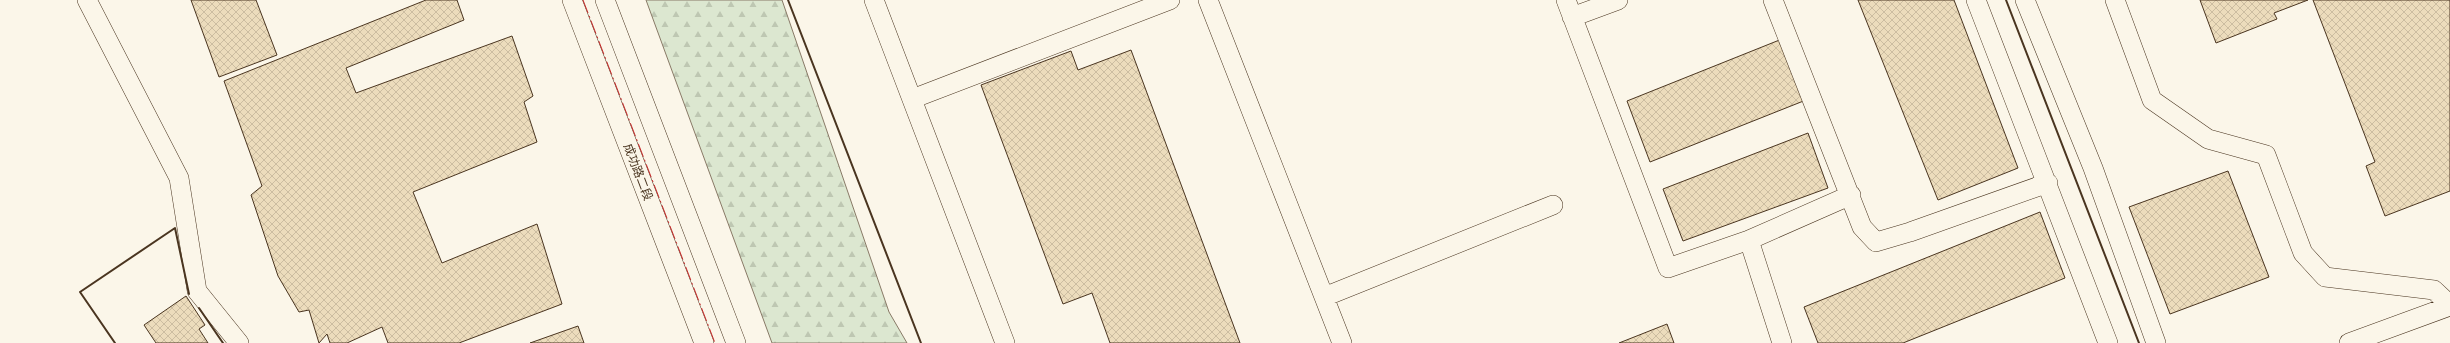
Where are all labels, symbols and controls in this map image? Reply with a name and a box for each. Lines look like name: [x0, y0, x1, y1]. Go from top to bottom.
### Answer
street label: 成功路二段: [621, 141, 655, 203]

